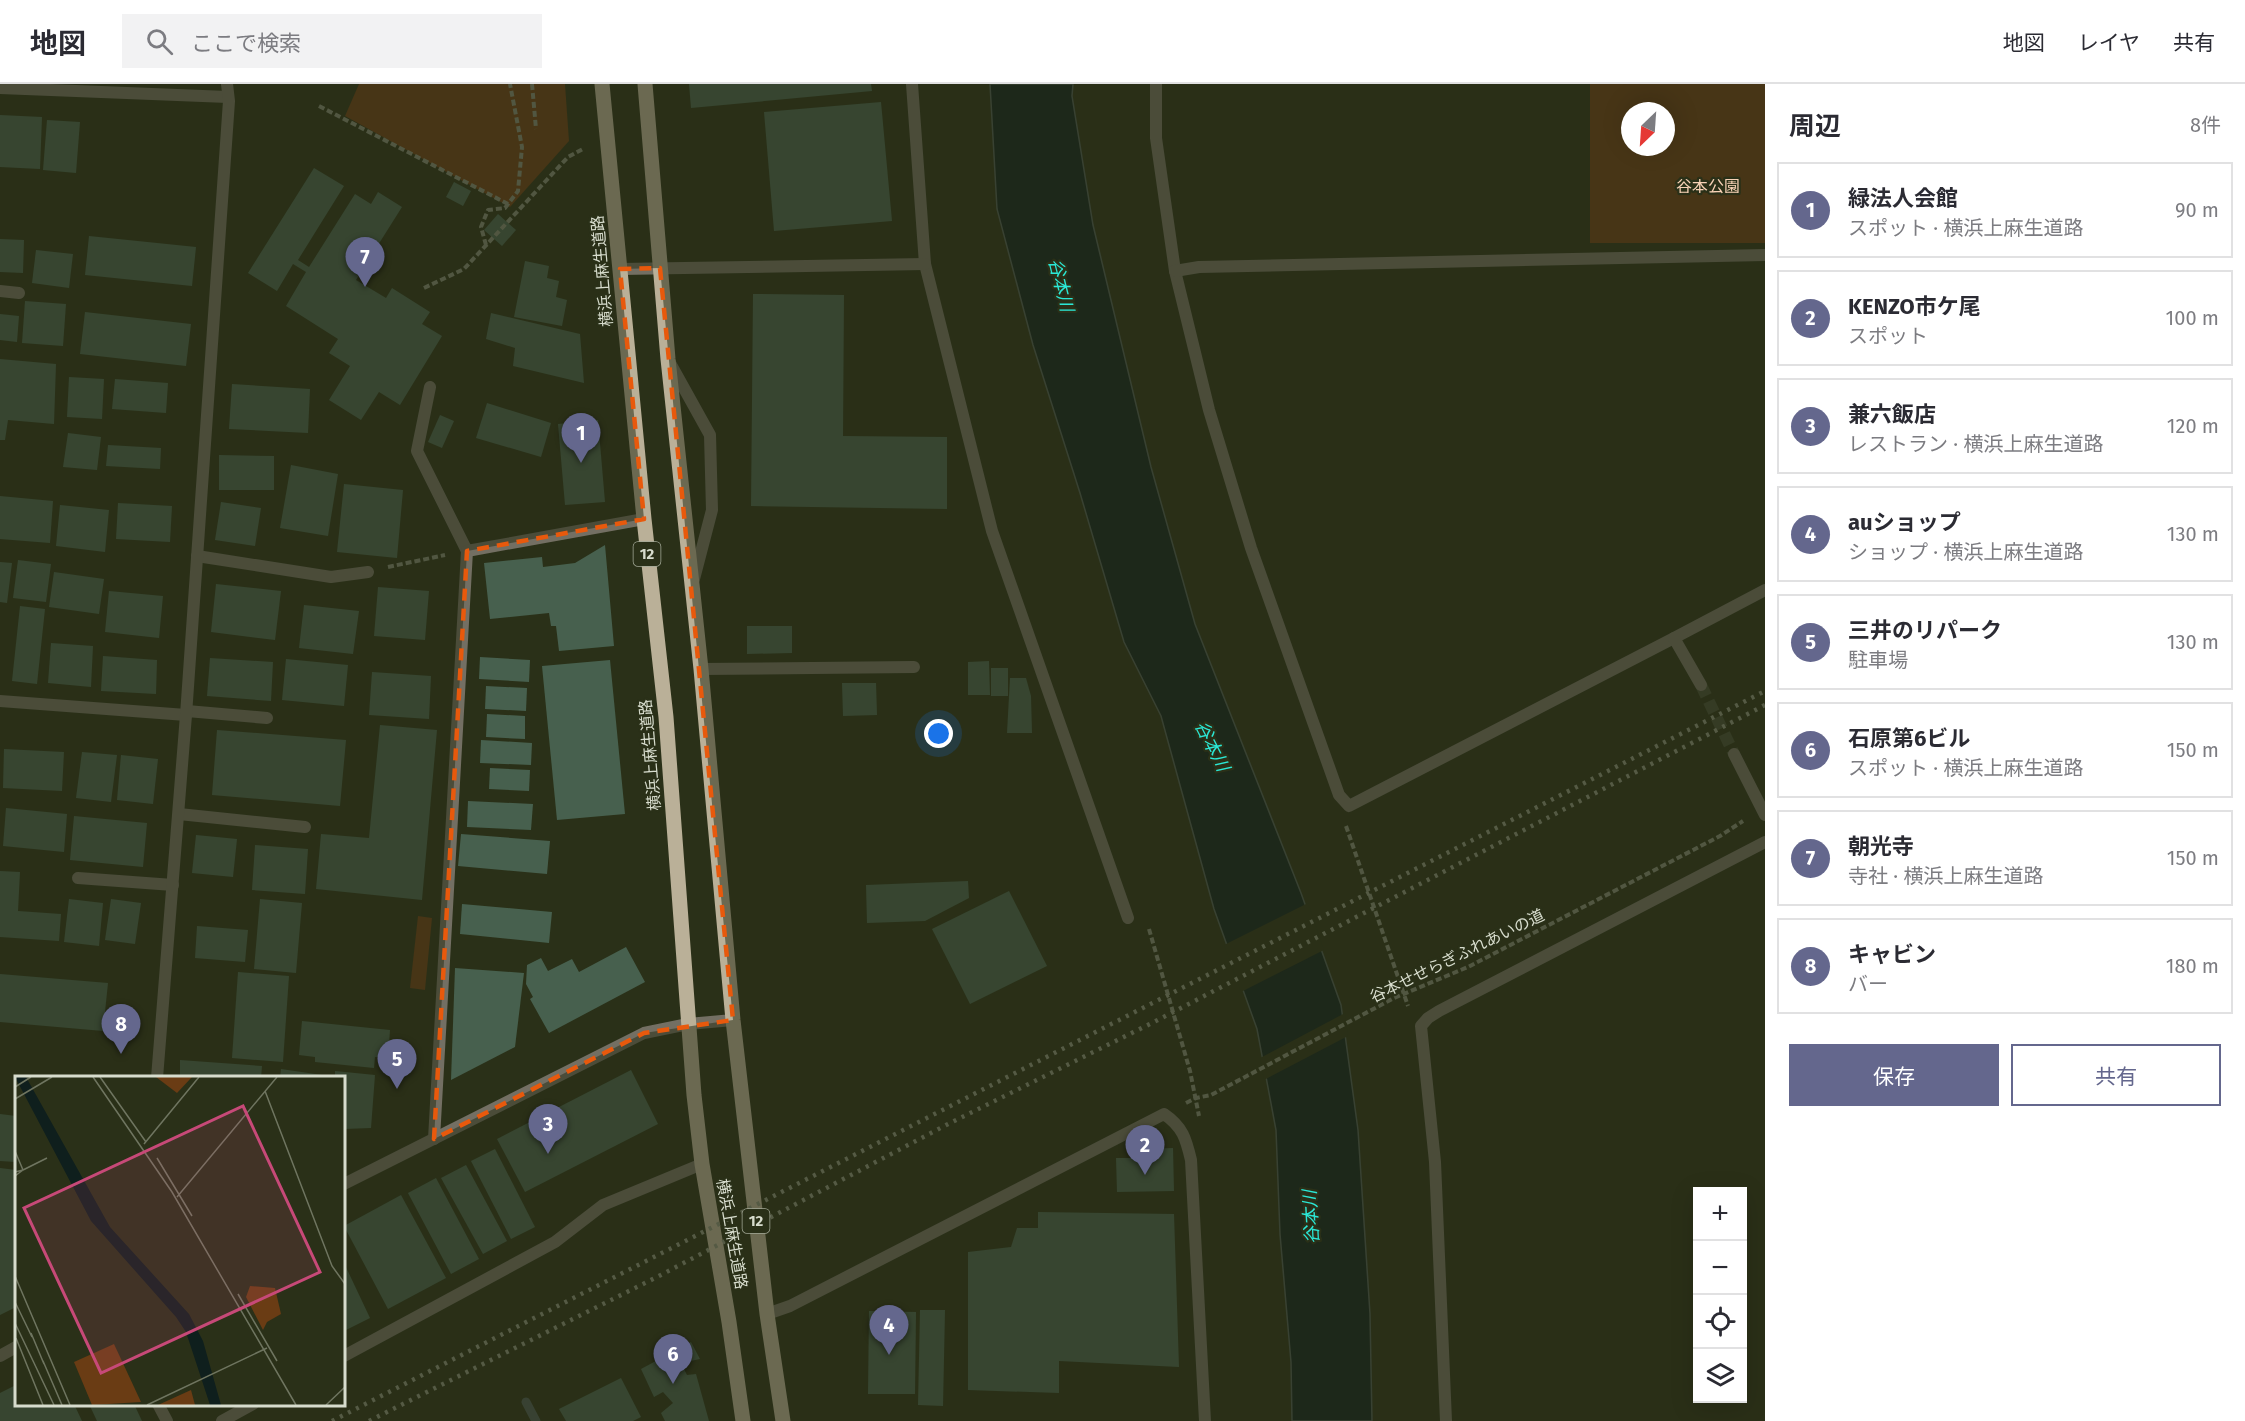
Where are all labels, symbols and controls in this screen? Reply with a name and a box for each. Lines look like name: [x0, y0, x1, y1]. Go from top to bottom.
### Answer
search box: [122, 14, 542, 68]
icon: search: [143, 25, 176, 58]
text: 地図: [30, 27, 86, 60]
text: ここで検索: [191, 30, 301, 57]
text: 地図: [2003, 30, 2045, 56]
text: レイヤ: [2078, 30, 2140, 56]
text: 共有: [2173, 30, 2215, 56]
north arrow: [1621, 102, 1675, 156]
text: 周辺: [1789, 111, 1841, 142]
text: 8件: [2190, 113, 2221, 137]
park label: 谷本公園: [1676, 177, 1740, 196]
text: 緑法人会館: [1848, 185, 1958, 212]
text: 1: [1806, 198, 1815, 222]
text: 90 m: [2175, 198, 2219, 222]
street label: 横浜上麻生道路: [588, 214, 616, 328]
text: スポット · 横浜上麻生道路: [1848, 216, 2083, 240]
pin: 7: [346, 238, 385, 287]
water label: 谷本川: [1044, 256, 1079, 316]
text: KENZO市ケ尾: [1848, 293, 1981, 320]
text: 2: [1805, 306, 1816, 330]
text: 100 m: [2166, 306, 2219, 330]
text: スポット: [1848, 324, 1928, 348]
text: 兼六飯店: [1848, 401, 1936, 428]
pin: 1: [562, 414, 600, 463]
text: 3: [1805, 414, 1816, 438]
text: 120 m: [2167, 414, 2219, 438]
text: レストラン · 横浜上麻生道路: [1848, 432, 2103, 456]
text: auショップ: [1848, 509, 1961, 536]
text: 4: [1805, 522, 1816, 546]
text: 130 m: [2167, 522, 2219, 546]
text: ショップ · 横浜上麻生道路: [1848, 540, 2083, 564]
road number: 12: [634, 542, 660, 566]
text: 三井のリパーク: [1848, 617, 2002, 644]
text: 5: [1805, 630, 1816, 654]
text: 130 m: [2167, 630, 2219, 654]
text: 駐車場: [1848, 648, 1908, 672]
street label: 横浜上麻生道路: [636, 698, 664, 812]
water label: 谷本川: [1190, 717, 1235, 777]
your location: [924, 719, 953, 748]
text: 石原第6ビル: [1848, 725, 1970, 752]
text: 6: [1805, 738, 1816, 762]
text: 150 m: [2167, 738, 2219, 762]
text: スポット · 横浜上麻生道路: [1848, 756, 2083, 780]
text: 朝光寺: [1848, 833, 1914, 860]
text: 7: [1806, 846, 1815, 870]
text: 150 m: [2167, 846, 2219, 870]
text: 寺社 · 横浜上麻生道路: [1848, 864, 2043, 888]
street label: 谷本せせらぎふれあいの道: [1367, 905, 1547, 1007]
text: キャビン: [1848, 941, 1936, 968]
text: 8: [1805, 954, 1816, 978]
text: 180 m: [2166, 954, 2219, 978]
text: バー: [1848, 972, 1888, 996]
pin: 8: [102, 1004, 140, 1054]
pin: 5: [378, 1040, 416, 1089]
button: 保存: [1789, 1044, 1999, 1106]
button: 共有: [2011, 1044, 2221, 1106]
inset map: [15, 1076, 345, 1406]
pin: 3: [528, 1104, 568, 1154]
pin: 2: [1126, 1126, 1164, 1175]
street label: 横浜上麻生道路: [713, 1177, 751, 1291]
water label: 谷本川: [1298, 1187, 1323, 1245]
map controls: [1693, 1187, 1747, 1403]
button: +: [1693, 1187, 1747, 1241]
road number: 12: [742, 1209, 770, 1233]
button: −: [1693, 1241, 1747, 1295]
button: locate: [1693, 1295, 1747, 1349]
pin: 4: [870, 1306, 908, 1355]
pin: 6: [654, 1334, 692, 1384]
button: layers: [1693, 1349, 1747, 1403]

